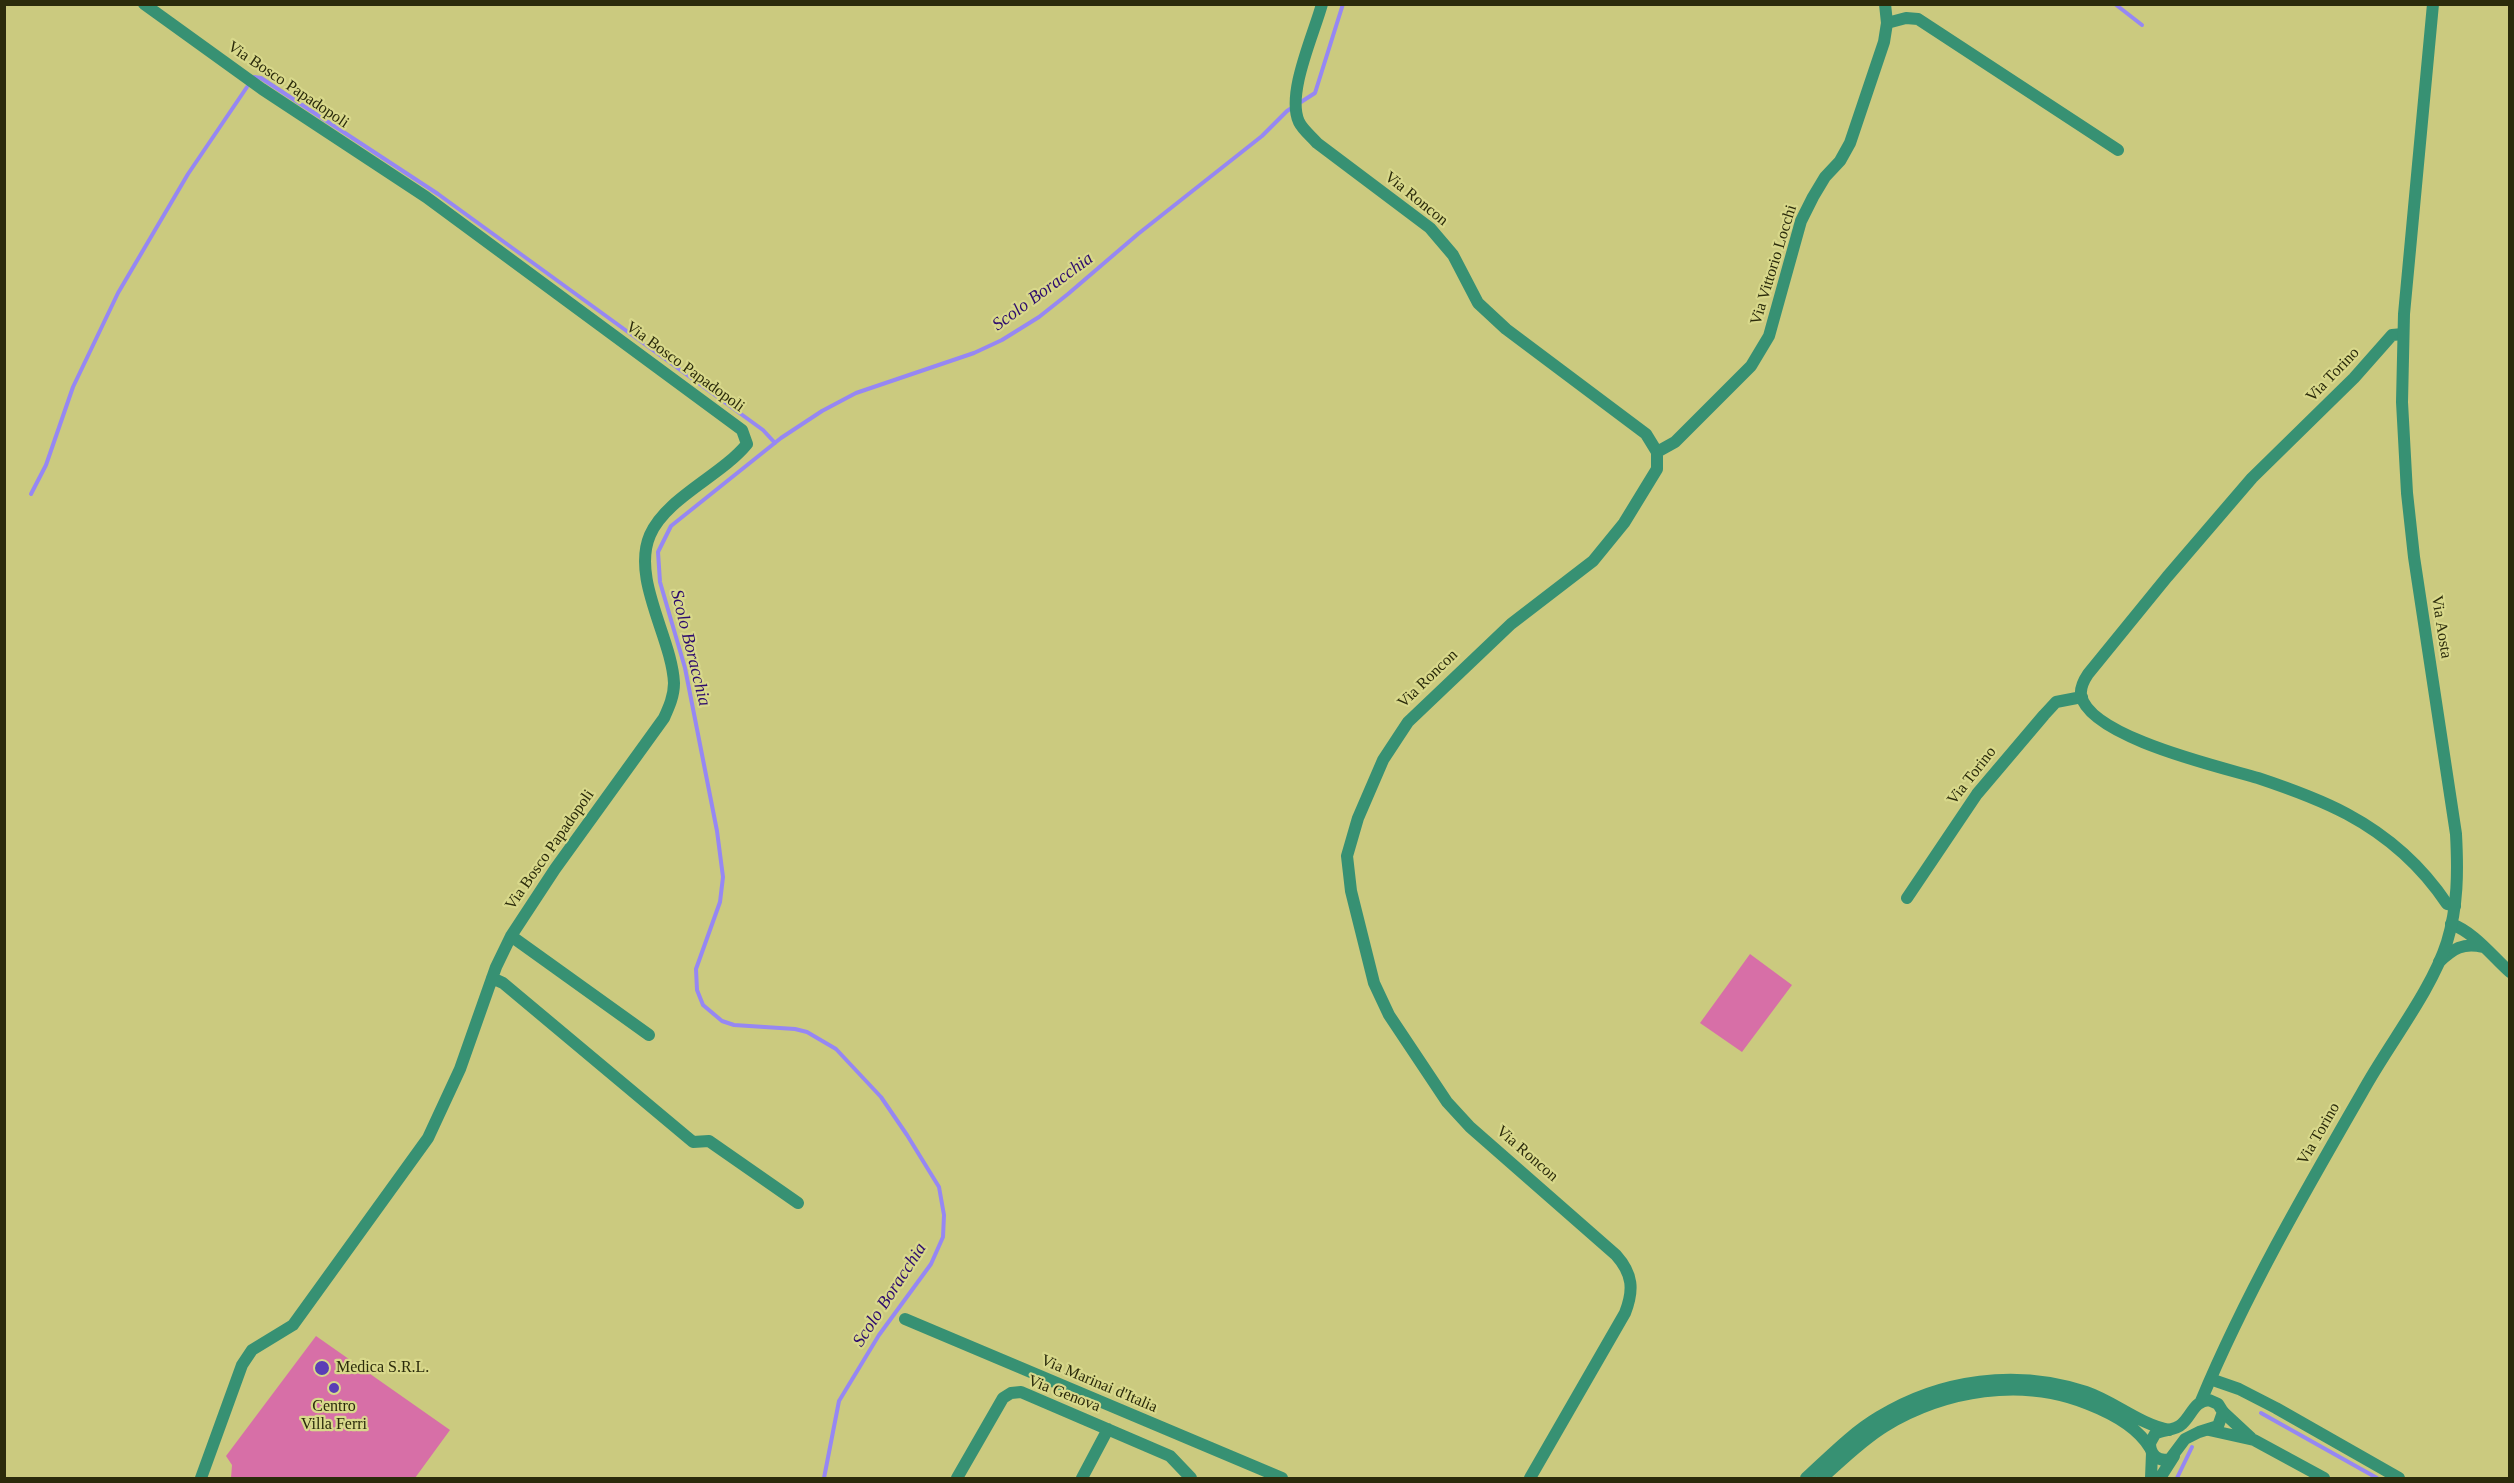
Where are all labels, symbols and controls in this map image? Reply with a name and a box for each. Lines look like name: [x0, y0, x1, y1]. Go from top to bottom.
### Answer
street label: Via Bosco Papadopoli: [224, 37, 352, 133]
street label: Via Roncon: [1380, 168, 1452, 230]
street label: Via Vittorio Locchi: [1747, 203, 1801, 327]
water label: Scolo Boracchia: [988, 248, 1098, 336]
street label: Via Bosco Papadopoli: [622, 317, 748, 417]
street label: Via Torino: [2302, 344, 2364, 406]
water label: Scolo Boracchia: [665, 587, 715, 709]
street label: Via Aosta: [2427, 594, 2455, 660]
street label: Via Roncon: [1394, 646, 1462, 712]
street label: Via Torino: [1943, 743, 2001, 809]
street label: Via Bosco Papadopoli: [501, 786, 599, 914]
street label: Via Torino: [2294, 1100, 2344, 1168]
street label: Via Roncon: [1492, 1122, 1562, 1186]
water label: Scolo Boracchia: [848, 1239, 932, 1351]
street label: Via Marinai d'Italia: [1038, 1351, 1160, 1417]
place label: Medica S.R.L.: [336, 1358, 429, 1378]
marker: Medica S.R.L.: [313, 1359, 331, 1377]
street label: Via Genova: [1025, 1371, 1103, 1417]
marker: Centro Villa Ferri: [327, 1381, 341, 1395]
place label: Centro Villa Ferri: [301, 1397, 367, 1435]

